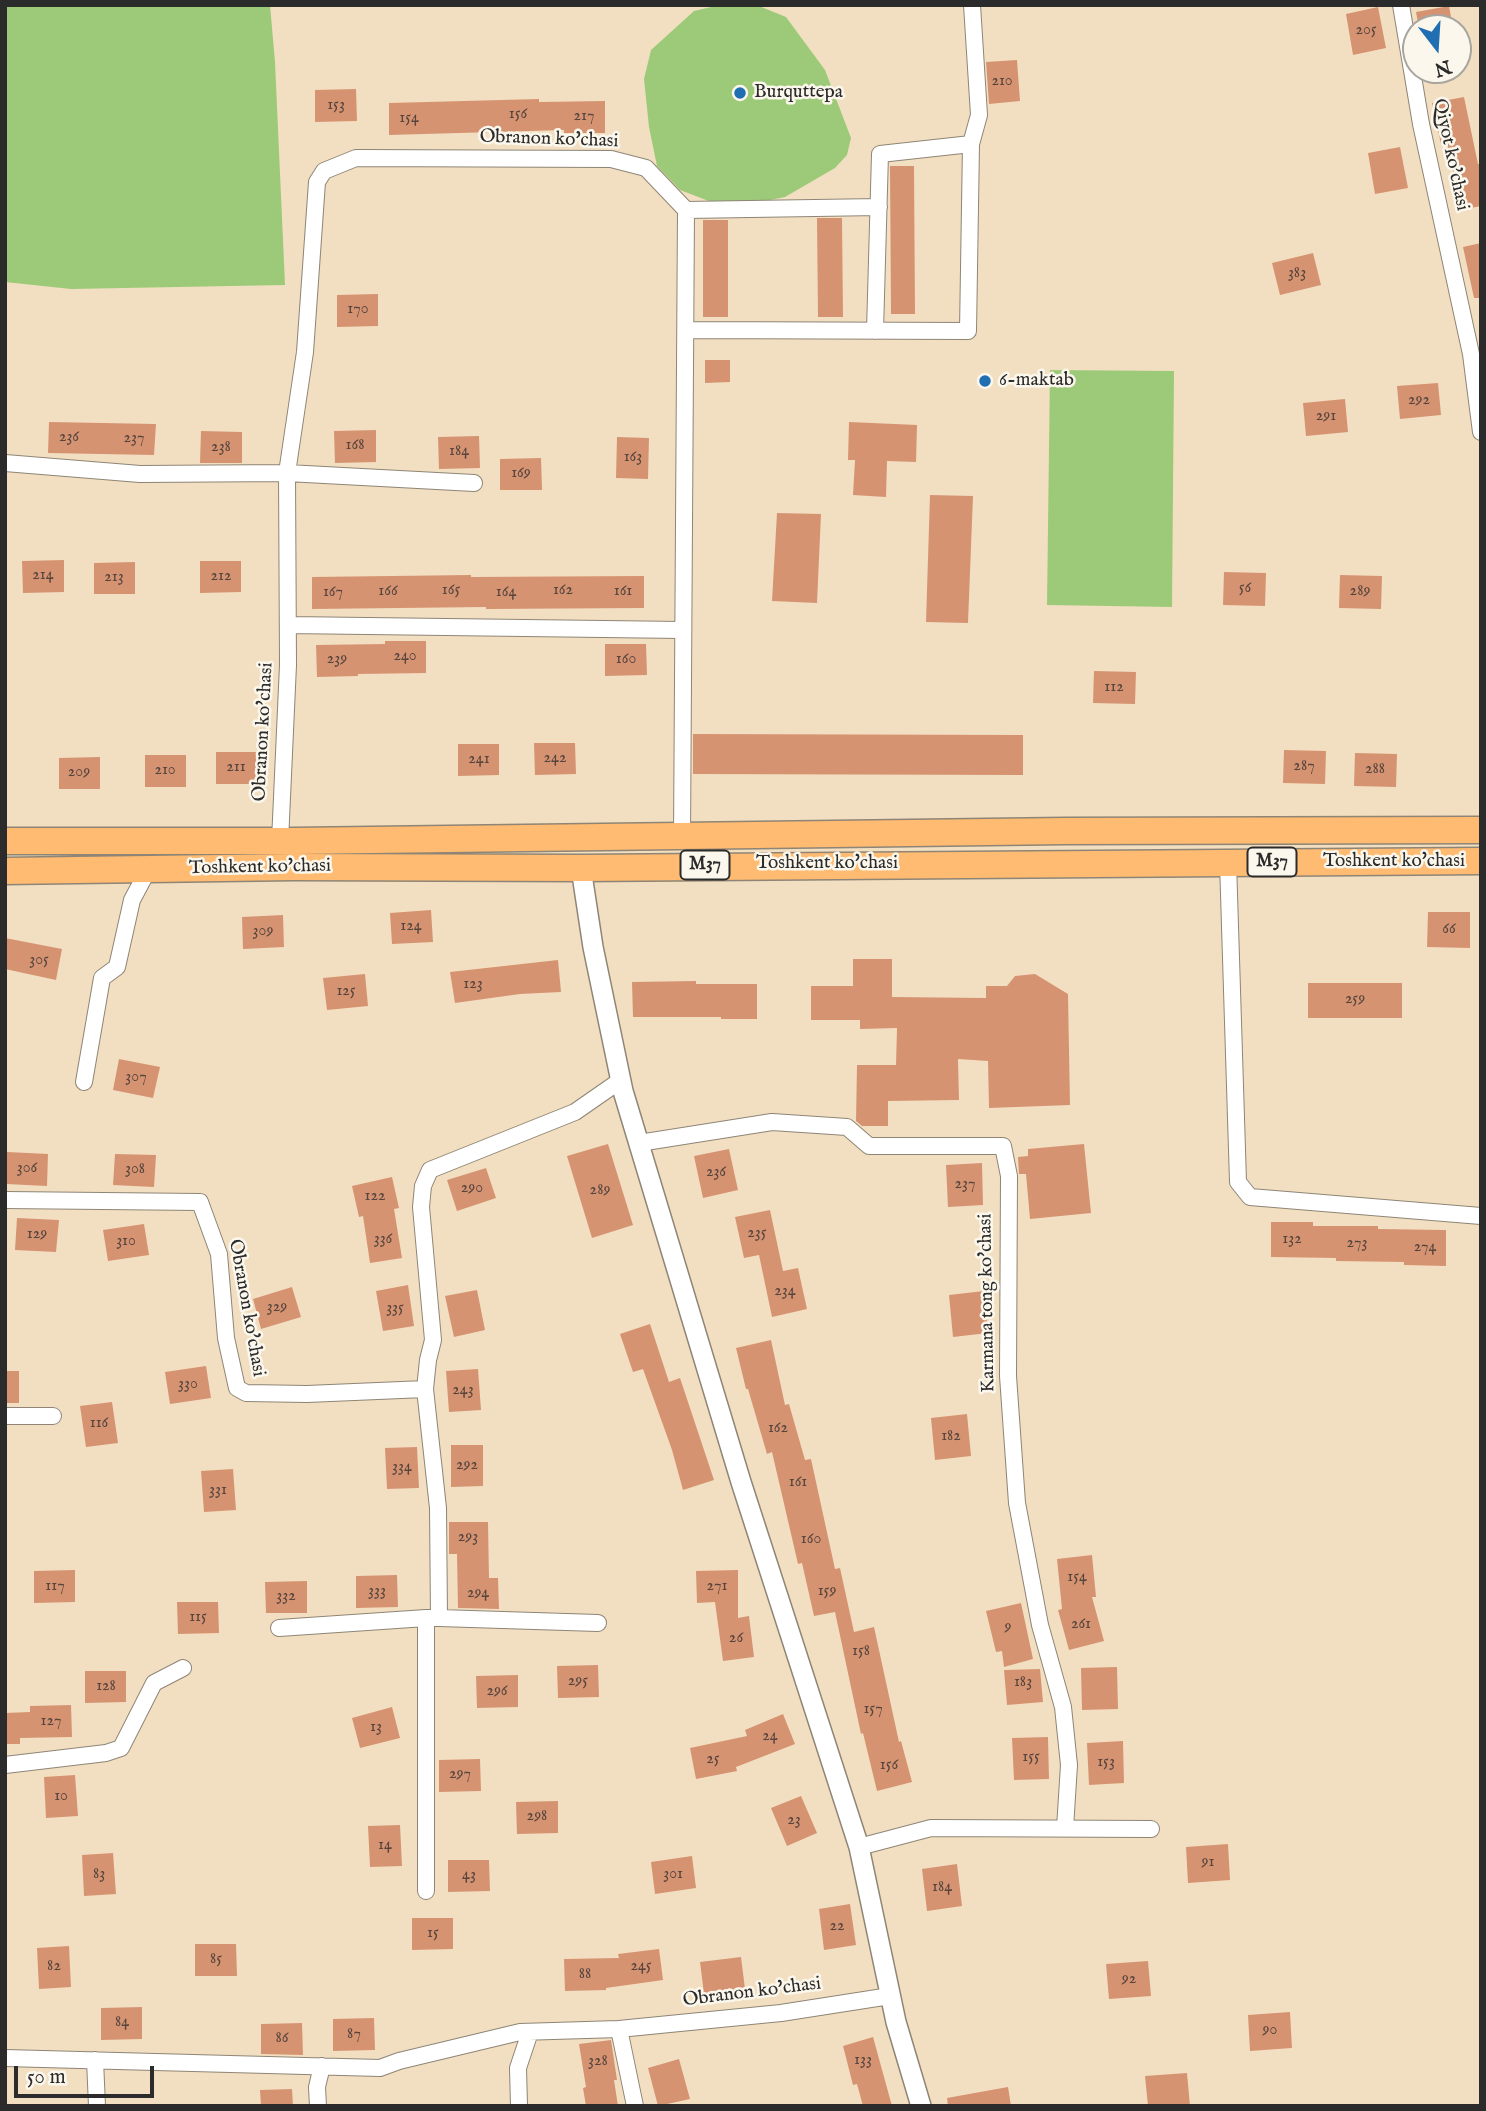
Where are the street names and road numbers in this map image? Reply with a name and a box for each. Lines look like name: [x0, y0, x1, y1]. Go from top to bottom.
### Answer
street label: Qiyot ko'chasi: [1427, 97, 1473, 213]
street label: Obranon ko'chasi: [479, 126, 619, 154]
street label: Obranon ko'chasi: [249, 662, 279, 802]
road number: M37: [1248, 848, 1296, 876]
road number: M37: [680, 850, 730, 880]
street label: Toshkent ko'chasi: [1323, 851, 1465, 873]
street label: Toshkent ko'chasi: [756, 853, 898, 875]
street label: Toshkent ko'chasi: [189, 855, 331, 881]
street label: Karmana tong ko'chasi: [975, 1213, 1001, 1393]
street label: Obranon ko'chasi: [223, 1238, 269, 1378]
street label: Obranon ko'chasi: [682, 1973, 822, 2013]

